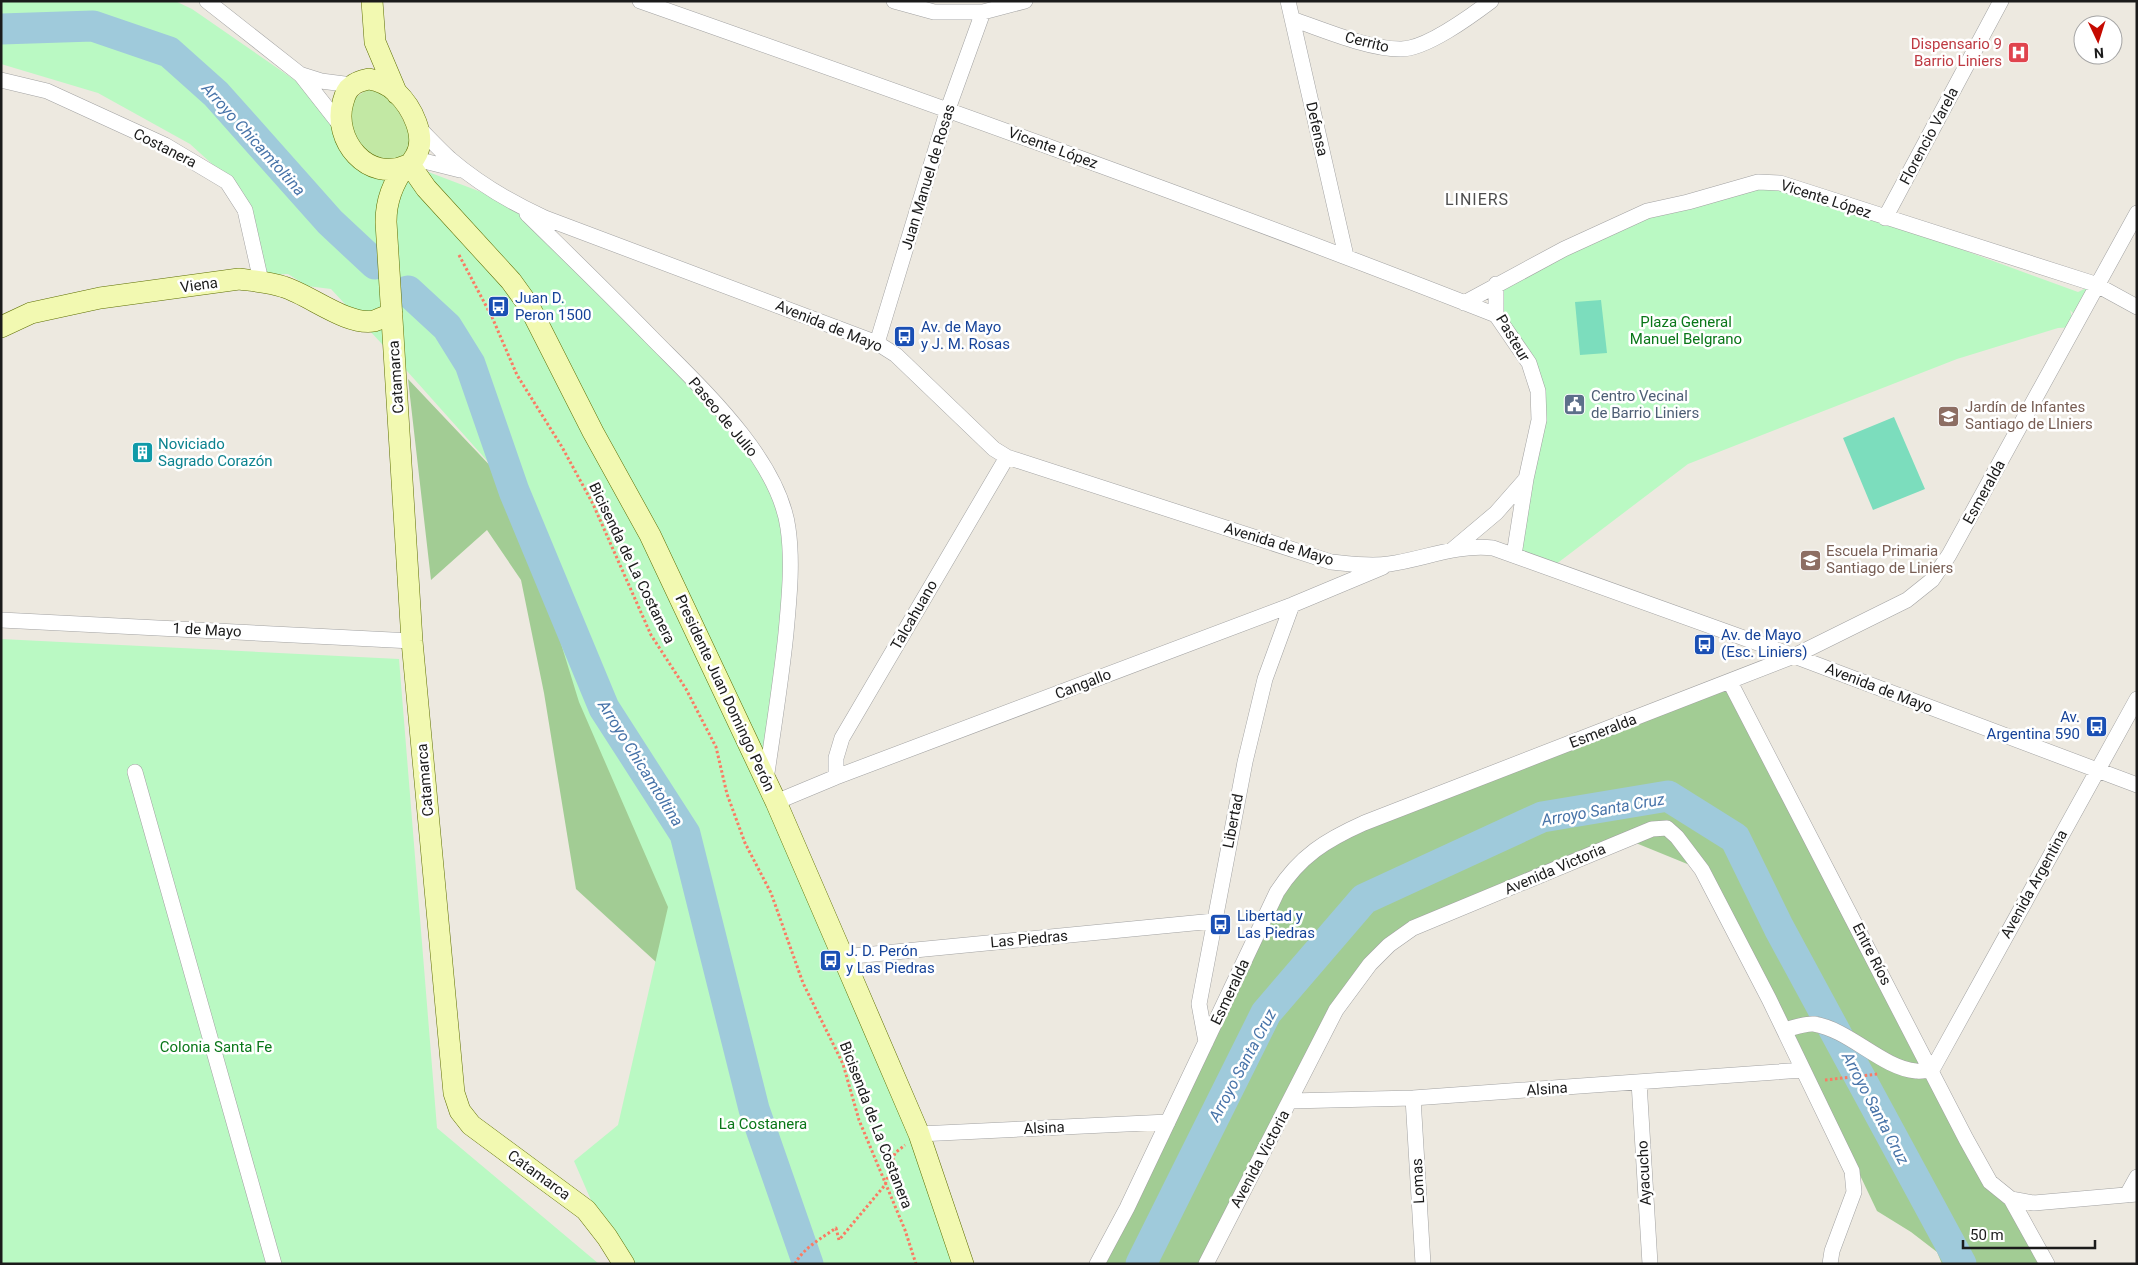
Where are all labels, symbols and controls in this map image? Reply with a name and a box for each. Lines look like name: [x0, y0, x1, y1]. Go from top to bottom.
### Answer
north arrow: [2073, 15, 2123, 65]
street label: Cerrito: [1343, 28, 1391, 56]
place label: Dispensario 9 Barrio Liniers: [1911, 35, 2002, 70]
hospital icon: Dispensario 9 Barrio Liniers: [2006, 41, 2030, 65]
text: N: [2093, 45, 2104, 61]
water label: Arroyo Chicamtoltina: [197, 78, 309, 200]
street label: Florencio Varela: [1896, 84, 1962, 188]
street label: Defensa: [1302, 100, 1332, 158]
street label: Juan Manuel de Rosas: [897, 102, 959, 252]
street label: Vicente López: [1006, 123, 1100, 173]
street label: Costanera: [130, 124, 200, 172]
street label: Vicente López: [1778, 176, 1874, 222]
district label: LINIERS: [1445, 190, 1509, 209]
street label: Viena: [179, 273, 219, 297]
place label: Juan D. Peron 1500: [515, 289, 592, 324]
bus stop icon: Juan D. Peron 1500: [487, 295, 511, 319]
street label: Avenida de Mayo: [773, 296, 885, 356]
street label: Pasteur: [1492, 311, 1534, 365]
park label: Plaza General Manuel Belgrano: [1630, 313, 1742, 348]
place label: Av. de Mayo y J. M. Rosas: [921, 318, 1010, 353]
bus stop icon: Av. de Mayo y J. M. Rosas: [893, 324, 917, 348]
street label: Catamarca: [384, 340, 408, 414]
street label: Paseo de Julio: [685, 374, 761, 460]
place label: Centro Vecinal de Barrio Liniers: [1591, 387, 1699, 422]
public building icon: Centro Vecinal de Barrio Liniers: [1563, 393, 1587, 417]
place label: Jardín de Infantes Santiago de LIniers: [1965, 398, 2093, 433]
school or university icon: Jardín de Infantes Santiago de LIniers: [1937, 404, 1961, 428]
place label: Noviciado Sagrado Corazón: [158, 435, 273, 470]
building icon: Noviciado Sagrado Corazón: [130, 441, 154, 465]
street label: Esmeralda: [1959, 457, 2009, 527]
street label: Bicisenda de La Costanera: [585, 479, 679, 647]
street label: Avenida de Mayo: [1222, 519, 1336, 569]
place label: Escuela Primaria Santiago de Liniers: [1826, 542, 1953, 577]
school or university icon: Escuela Primaria Santiago de Liniers: [1798, 548, 1822, 572]
street label: Talcahuano: [887, 577, 941, 653]
street label: Presidente Juan Domingo Perón: [671, 592, 779, 794]
street label: 1 de Mayo: [172, 619, 242, 641]
place label: Av. de Mayo (Esc. Liniers): [1721, 626, 1808, 661]
bus stop icon: Av. de Mayo (Esc. Liniers): [1693, 632, 1717, 656]
street label: Avenida de Mayo: [1823, 659, 1935, 717]
street label: Cangallo: [1052, 665, 1114, 703]
water label: Arroyo Chicamtoltina: [594, 696, 687, 830]
place label: Av. Argentina 590: [1987, 708, 2080, 743]
street label: Esmeralda: [1567, 710, 1639, 752]
bus stop icon: Av. Argentina 590: [2084, 714, 2108, 738]
street label: Catamarca: [413, 743, 437, 817]
water label: Arroyo Santa Cruz: [1539, 789, 1666, 830]
street label: Libertad: [1219, 792, 1247, 850]
street label: Avenida Argentina: [1997, 827, 2071, 941]
street label: Avenida Victoria: [1502, 840, 1608, 898]
place label: Libertad y Las Piedras: [1237, 907, 1315, 942]
bus stop icon: Libertad y Las Piedras: [1209, 913, 1233, 937]
street label: Entre Ríos: [1849, 920, 1895, 988]
street label: Las Piedras: [989, 927, 1069, 951]
place label: J. D. Perón y Las Piedras: [846, 942, 935, 977]
bus stop icon: J. D. Perón y Las Piedras: [818, 948, 842, 972]
street label: Esmeralda: [1207, 956, 1253, 1028]
water label: Arroyo Santa Cruz: [1204, 1006, 1280, 1126]
park label: Colonia Santa Fe: [160, 1038, 272, 1056]
street label: Bicisenda de La Costanera: [836, 1039, 916, 1211]
water label: Arroyo Santa Cruz: [1837, 1048, 1913, 1168]
street label: Alsina: [1526, 1079, 1568, 1099]
street label: Avenida Victoria: [1227, 1107, 1293, 1211]
park label: La Costanera: [719, 1115, 807, 1133]
street label: Alsina: [1023, 1118, 1065, 1138]
street label: Ayacucho: [1633, 1140, 1655, 1206]
street label: Catamarca: [504, 1146, 574, 1204]
street label: Lomas: [1408, 1158, 1428, 1204]
scale bar: [1963, 1218, 2096, 1250]
text: 50 m: [1970, 1226, 2004, 1244]

